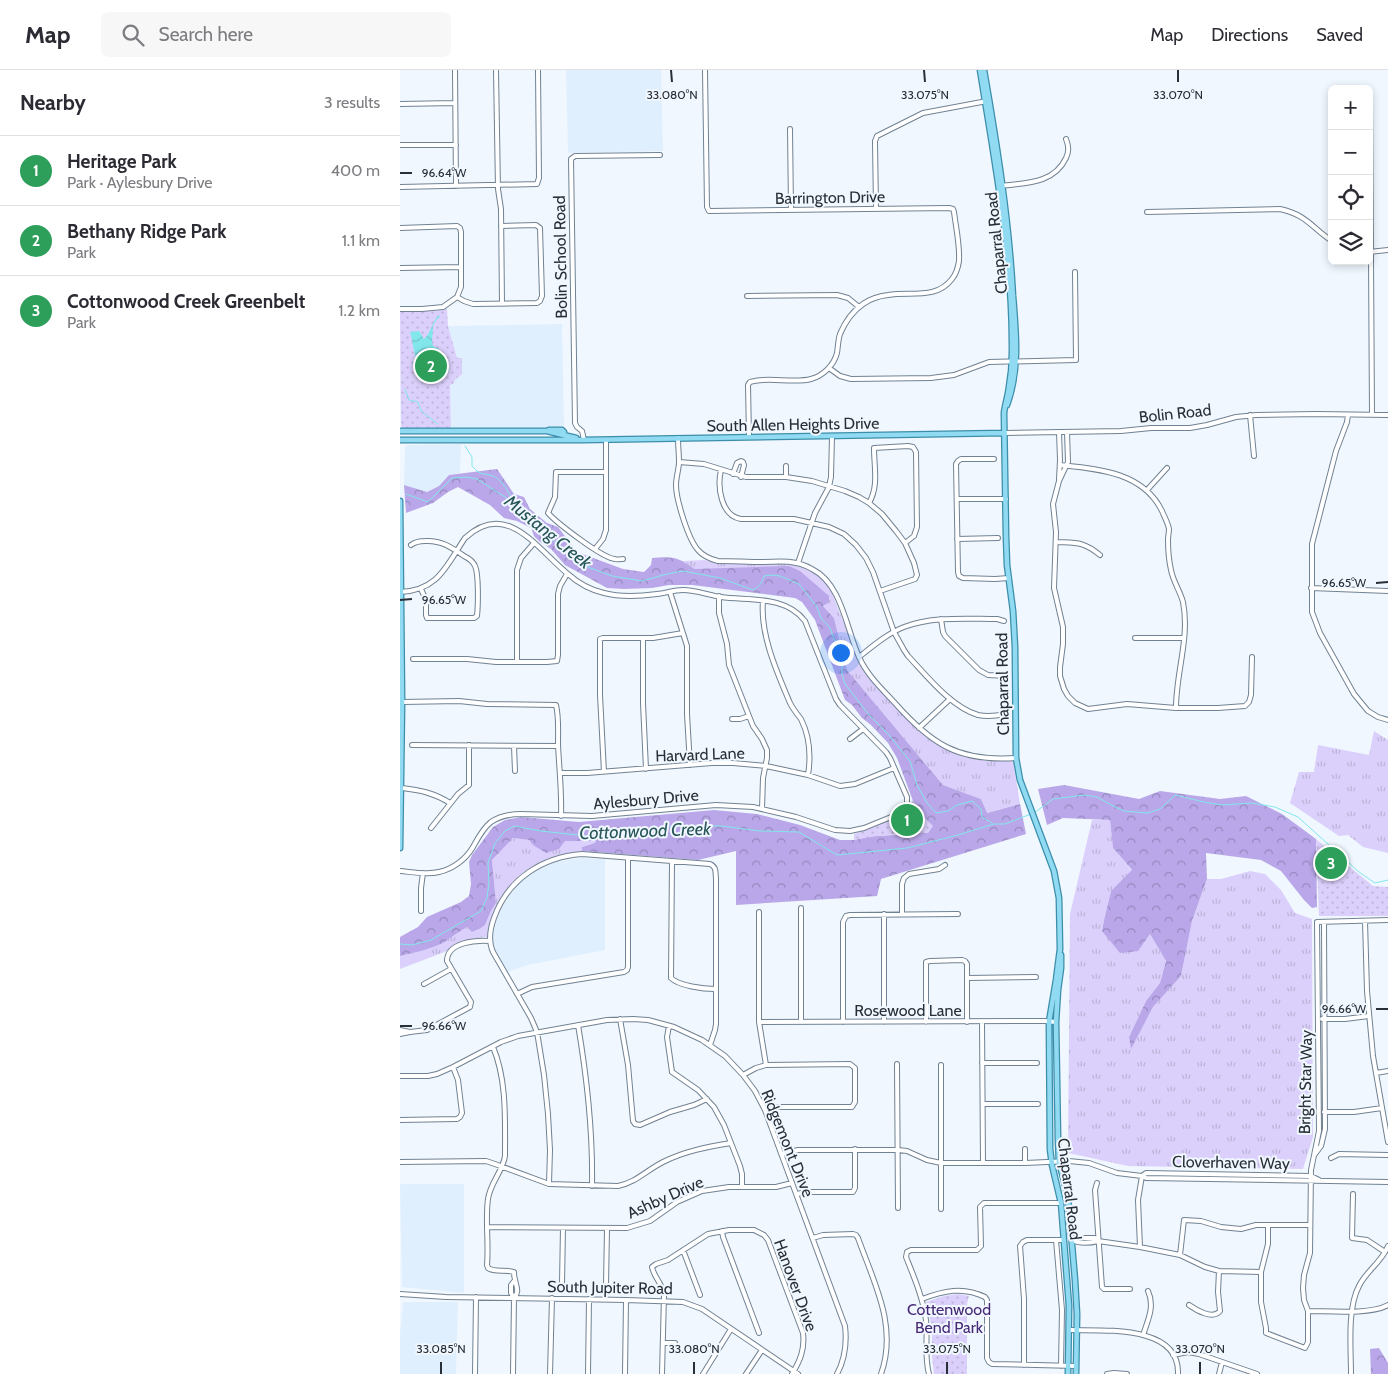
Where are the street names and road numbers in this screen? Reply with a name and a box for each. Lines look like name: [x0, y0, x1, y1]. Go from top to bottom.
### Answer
street label: Barrington Drive: [775, 187, 885, 208]
street label: Chaparral Road: [982, 191, 1011, 295]
street label: Bolin School Road: [550, 195, 571, 319]
street label: Bolin Road: [1138, 400, 1212, 427]
street label: South Allen Heights Drive: [706, 413, 880, 436]
street label: Chaparral Road: [992, 633, 1013, 735]
street label: Harvard Lane: [655, 743, 745, 766]
street label: Aylesbury Drive: [593, 785, 700, 814]
street label: Rosewood Lane: [854, 1001, 962, 1020]
street label: Bright Star Way: [1295, 1030, 1316, 1134]
street label: Ridgemont Drive: [757, 1087, 818, 1200]
street label: Chaparral Road: [1054, 1137, 1085, 1241]
street label: Cloverhaven Way: [1172, 1152, 1290, 1173]
street label: Ashby Drive: [624, 1172, 706, 1223]
street label: Hanover Drive: [770, 1236, 821, 1334]
street label: South Jupiter Road: [547, 1277, 673, 1298]

